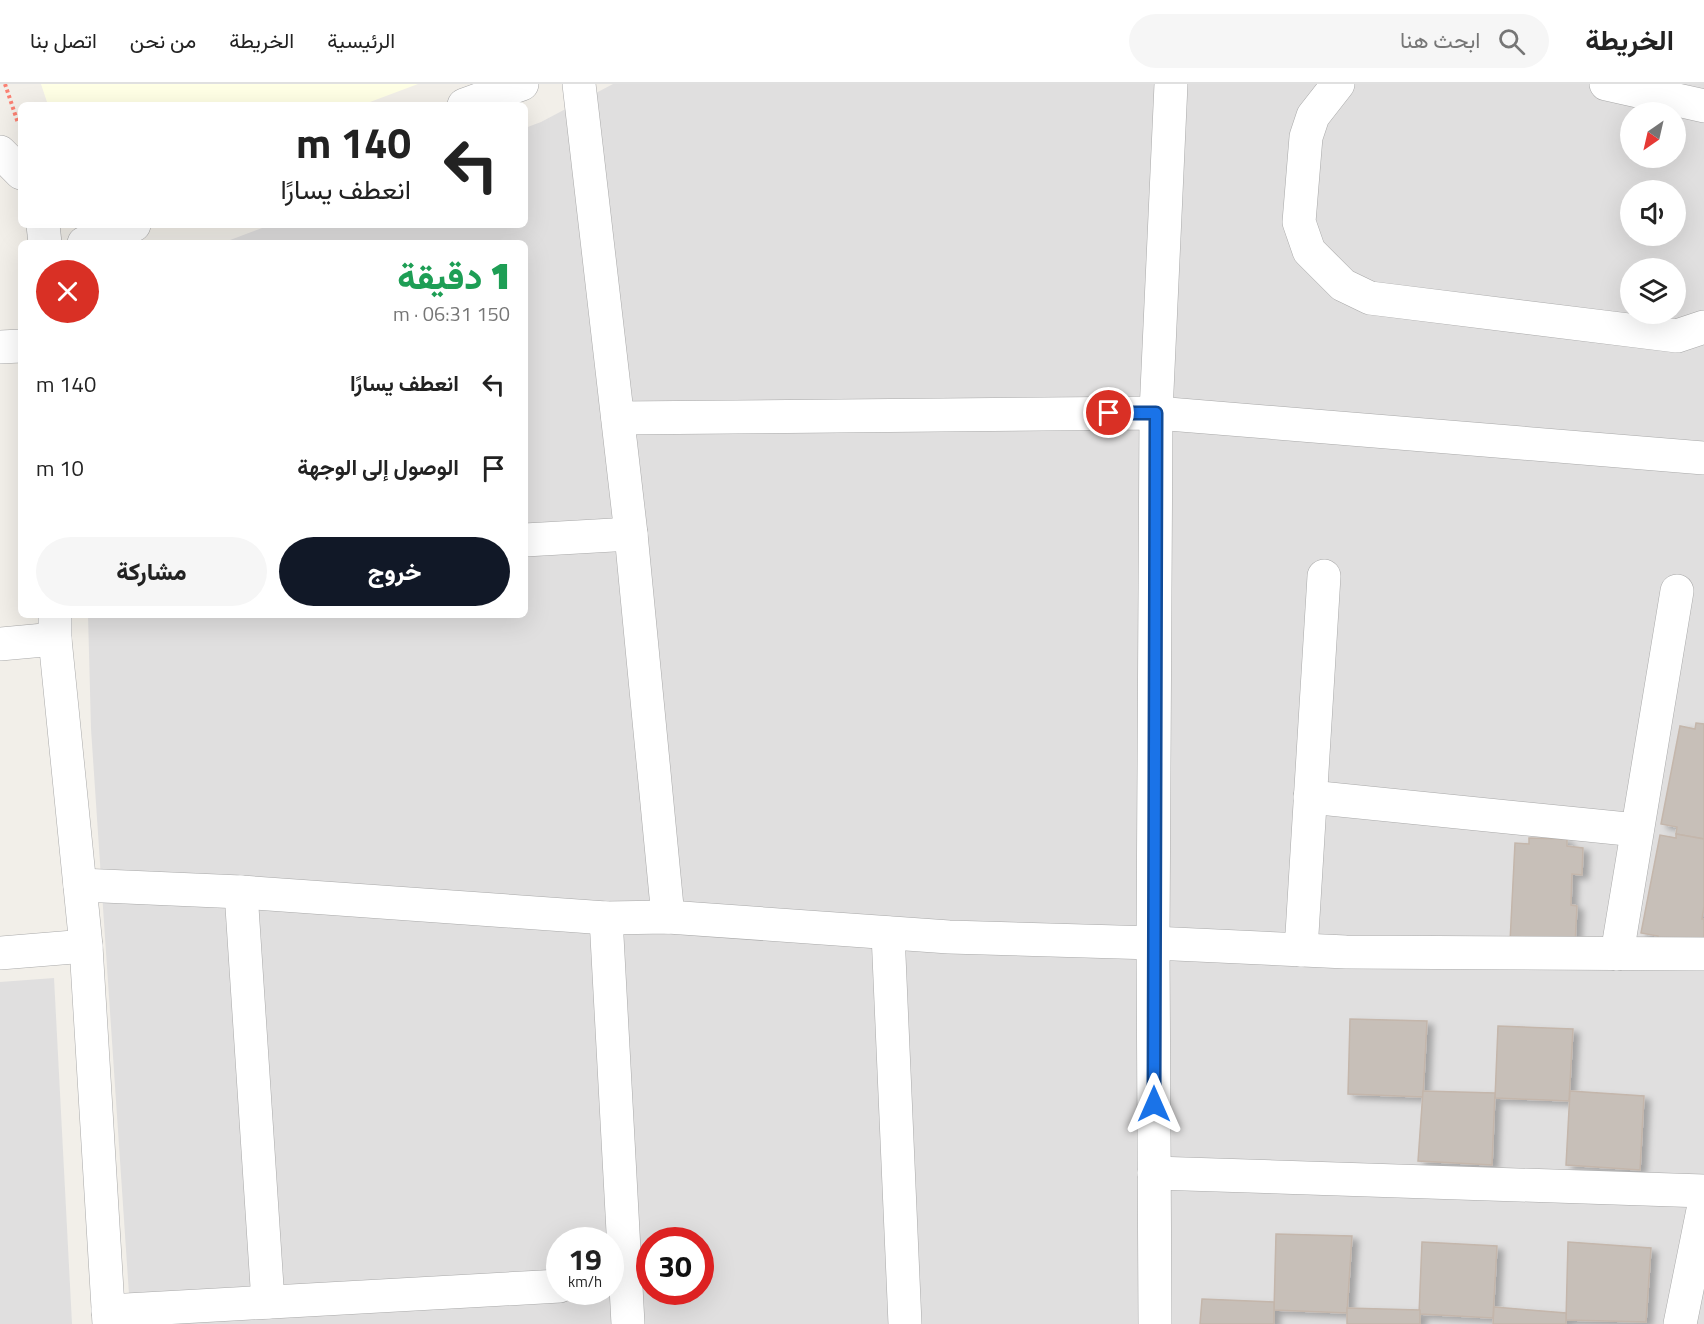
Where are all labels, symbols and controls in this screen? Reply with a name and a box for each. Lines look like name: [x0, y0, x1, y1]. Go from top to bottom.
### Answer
search box: [1129, 14, 1549, 68]
text: الخريطة: [1585, 18, 1674, 61]
text: ابحث هنا: [1400, 23, 1480, 57]
text: اتصل بنا: [30, 24, 97, 56]
text: من نحن: [130, 24, 196, 56]
text: الخريطة: [229, 24, 294, 56]
text: الرئيسية: [327, 24, 395, 56]
icon: search: [1495, 25, 1528, 58]
north arrow: [1620, 102, 1686, 168]
map controls: [1620, 102, 1686, 324]
text: 140 m: [296, 110, 411, 174]
icon: left: [432, 126, 510, 204]
text: انعطف يسارًا: [280, 168, 411, 209]
button: sound: [1620, 180, 1686, 246]
text: 1 دقيقة: [397, 248, 510, 303]
button: layers: [1620, 258, 1686, 324]
button: close: [36, 260, 99, 323]
text: 150 m · 06:31: [393, 298, 510, 329]
text: انعطف يسارًا: [350, 366, 459, 400]
text: 140 m: [36, 367, 96, 401]
icon: left: [477, 368, 510, 401]
pin: [1083, 387, 1134, 438]
icon: arrive: [1092, 396, 1125, 429]
text: الوصول إلى الوجهة: [297, 450, 459, 484]
text: 10 m: [36, 451, 84, 485]
icon: arrive: [477, 452, 510, 485]
button: مشاركة: [36, 537, 267, 606]
button: خروج: [279, 537, 510, 606]
position arrow: [1122, 1072, 1186, 1136]
speed limit sign: 30: [636, 1227, 714, 1305]
text: 19: [568, 1236, 602, 1282]
text: km/h: [568, 1270, 602, 1293]

